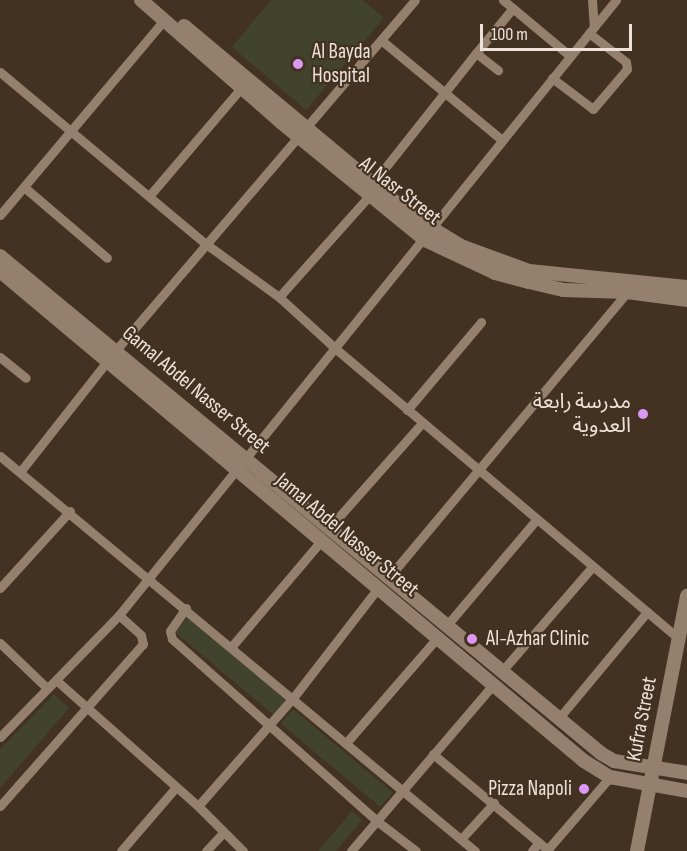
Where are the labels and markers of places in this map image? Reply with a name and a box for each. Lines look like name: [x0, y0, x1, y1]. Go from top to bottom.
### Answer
place label: Al Bayda Hospital: [312, 39, 371, 89]
marker: Al Bayda Hospital: [289, 55, 307, 73]
place label: مدرسة رابعة العدوية: [533, 389, 631, 439]
marker: مدرسة رابعة العدوية: [636, 407, 650, 421]
place label: Al-Azhar Clinic: [486, 626, 589, 652]
marker: Al-Azhar Clinic: [463, 630, 481, 648]
place label: Pizza Napoli: [488, 776, 572, 802]
marker: Pizza Napoli: [577, 782, 591, 796]

